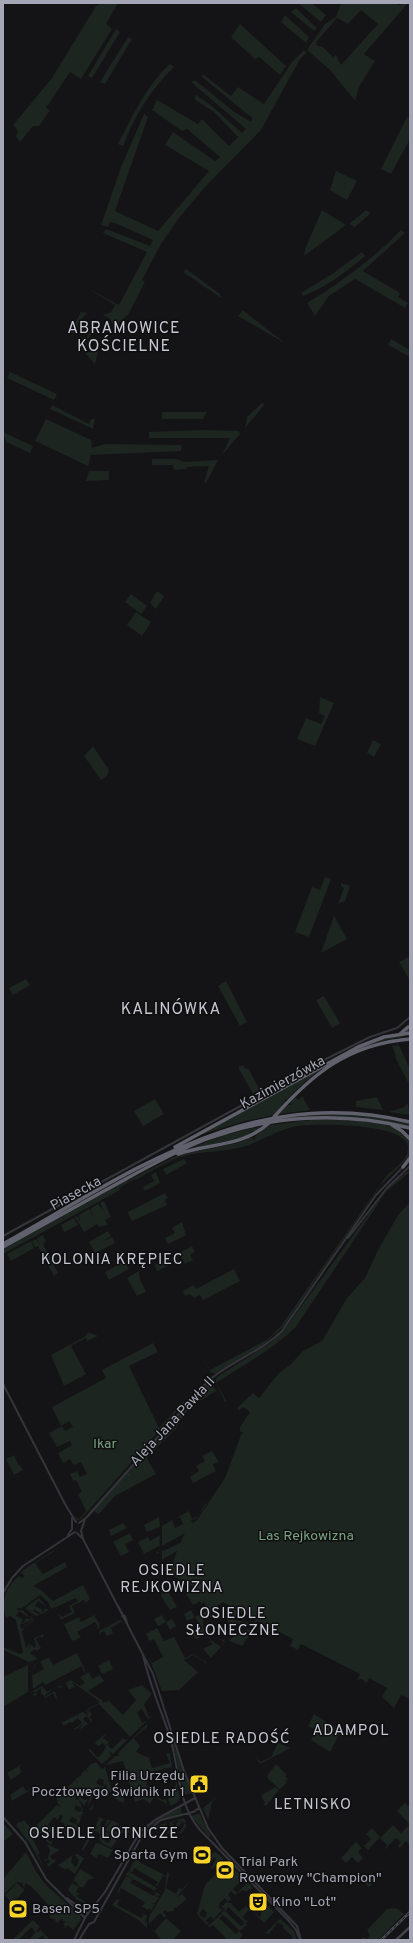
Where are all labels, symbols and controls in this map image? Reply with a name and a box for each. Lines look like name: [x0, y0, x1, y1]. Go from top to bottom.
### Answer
district label: ABRAMOWICE KOŚCIELNE: [67, 319, 181, 357]
district label: KALINÓWKA: [121, 998, 221, 1020]
street label: Kazimierzówka: [237, 1053, 329, 1113]
street label: Piasecka: [48, 1173, 104, 1215]
district label: KOLONIA KRĘPIEC: [41, 1251, 183, 1270]
street label: Aleja Jana Pawła II: [127, 1374, 219, 1470]
park label: Ikar: [93, 1436, 118, 1453]
park label: Las Rejkowizna: [258, 1528, 354, 1545]
district label: OSIEDLE REJKOWIZNA: [120, 1562, 224, 1598]
district label: OSIEDLE SŁONECZNE: [185, 1605, 281, 1641]
district label: ADAMPOL: [312, 1722, 390, 1741]
district label: OSIEDLE RADOŚĆ: [153, 1728, 291, 1749]
place label: Filia Urzędu Pocztowego Świdnik nr 1: [31, 1768, 185, 1801]
public building icon: Filia Urzędu Pocztowego Świdnik nr 1: [188, 1773, 210, 1795]
district label: LETNISKO: [274, 1796, 352, 1815]
district label: OSIEDLE LOTNICZE: [29, 1825, 179, 1844]
sports icon: Sparta Gym: [191, 1844, 213, 1866]
place label: Sparta Gym: [114, 1847, 188, 1864]
place label: Trial Park Rowerowy "Champion": [239, 1854, 382, 1887]
sports icon: Trial Park Rowerowy "Champion": [214, 1859, 236, 1881]
theatre icon: Kino "Lot": [247, 1891, 269, 1913]
place label: Kino "Lot": [272, 1894, 336, 1911]
sports icon: Basen SP5: [7, 1898, 29, 1920]
place label: Basen SP5: [32, 1901, 100, 1918]

